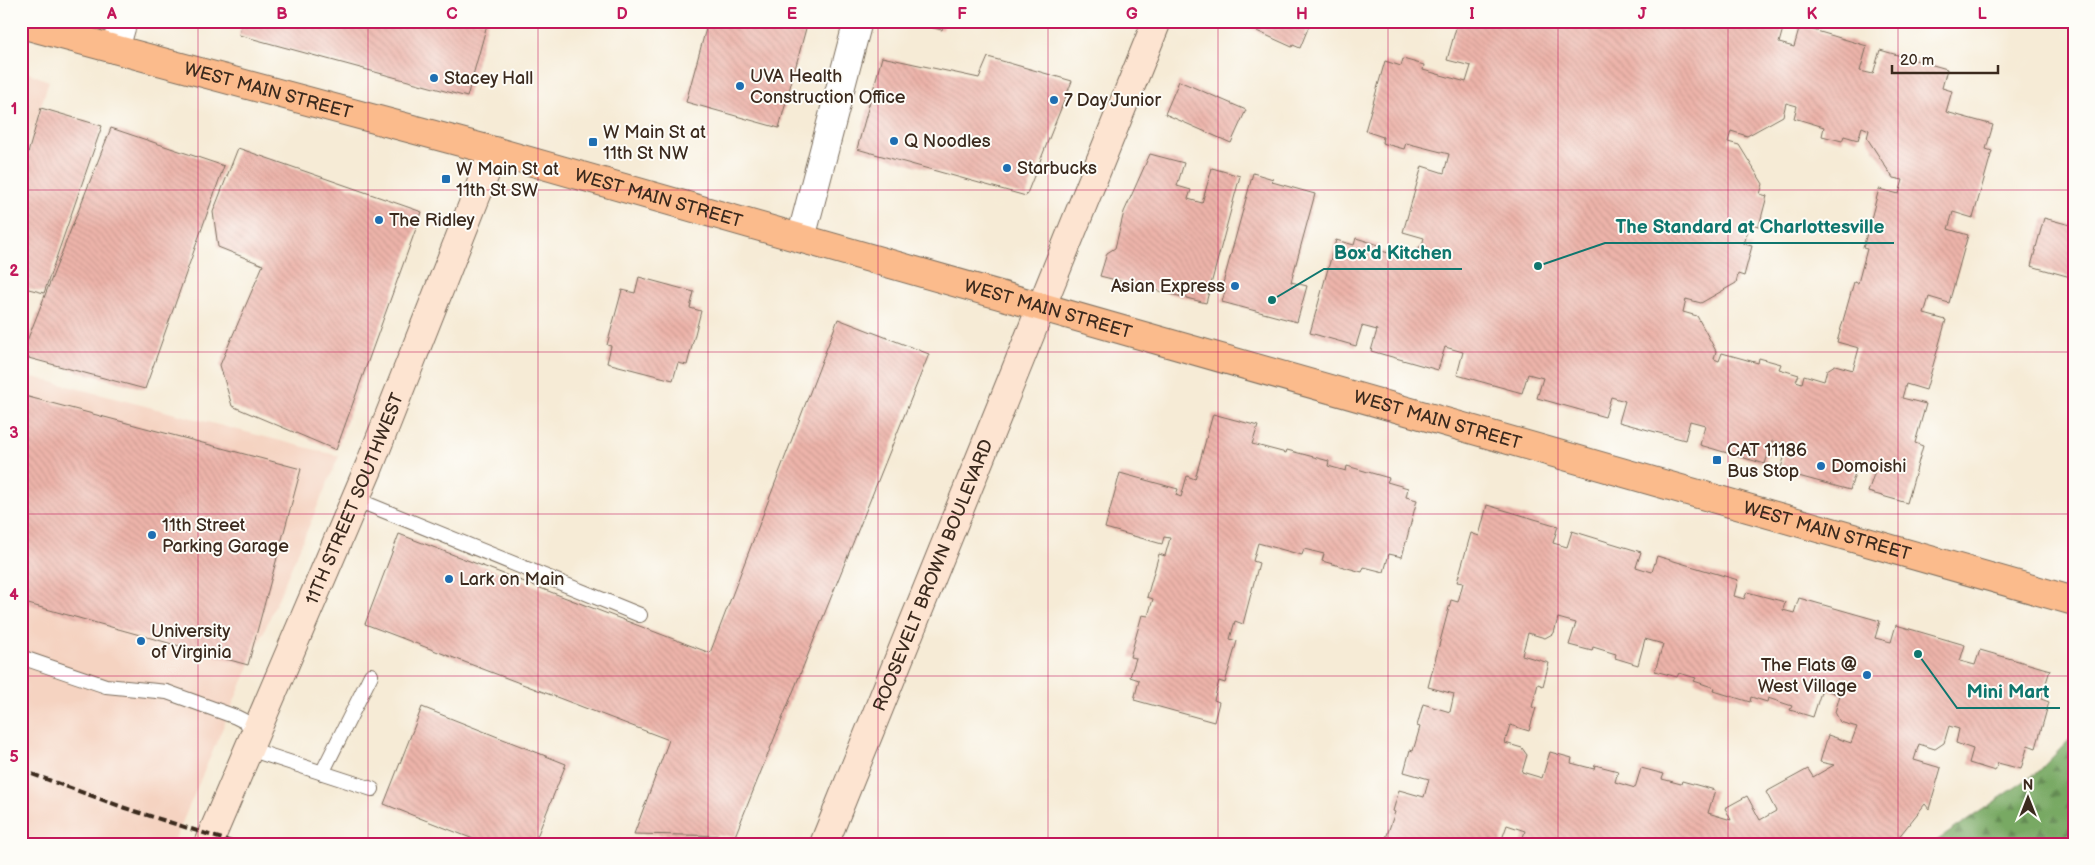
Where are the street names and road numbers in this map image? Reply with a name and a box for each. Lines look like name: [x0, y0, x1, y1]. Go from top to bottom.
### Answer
street label: WEST MAIN STREET: [182, 58, 355, 123]
street label: WEST MAIN STREET: [572, 164, 745, 232]
street label: WEST MAIN STREET: [962, 275, 1135, 343]
street label: WEST MAIN STREET: [1351, 386, 1524, 454]
street label: 11TH STREET SOUTHWEST: [301, 390, 408, 608]
street label: ROOSEVELT BROWN BOULEVARD: [868, 436, 997, 714]
street label: WEST MAIN STREET: [1741, 497, 1914, 565]

